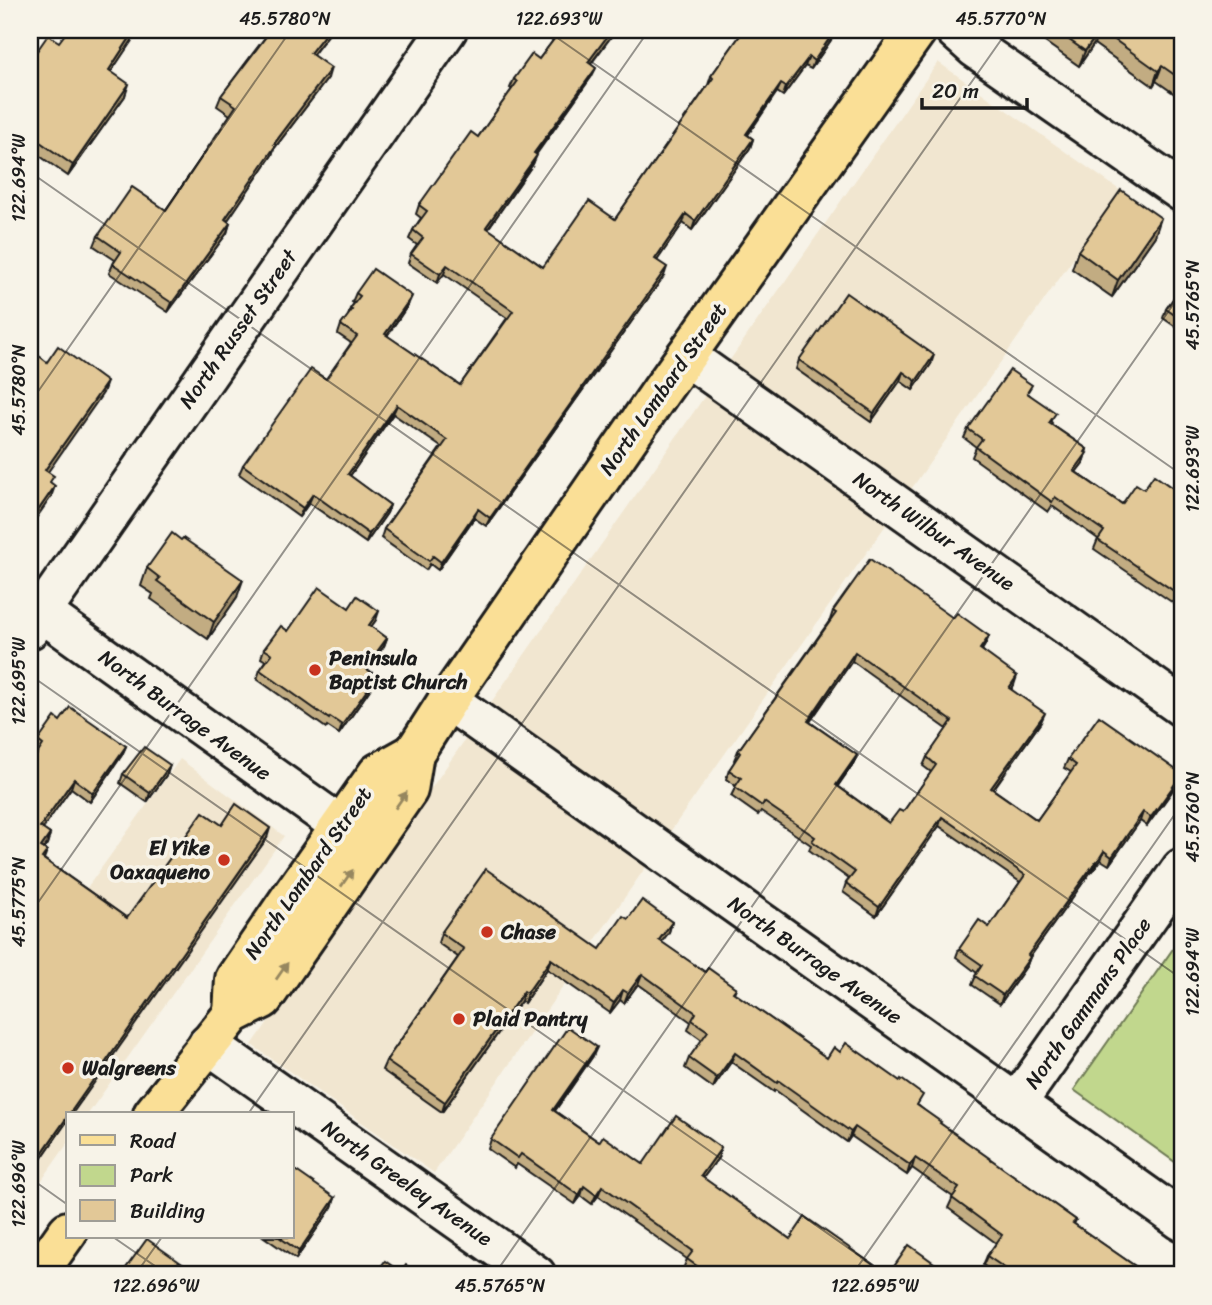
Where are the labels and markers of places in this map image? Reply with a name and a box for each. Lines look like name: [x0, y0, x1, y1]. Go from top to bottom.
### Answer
place label: Peninsula Baptist Church: [329, 639, 468, 701]
marker: Peninsula Baptist Church: [307, 662, 323, 678]
place label: El Yike Oaxaqueno: [110, 829, 210, 891]
marker: El Yike Oaxaqueno: [216, 852, 232, 868]
place label: Chase: [500, 913, 556, 951]
marker: Chase: [479, 924, 495, 940]
place label: Plaid Pantry: [473, 1000, 589, 1038]
marker: Plaid Pantry: [451, 1011, 467, 1027]
place label: Walgreens: [82, 1049, 176, 1087]
marker: Walgreens: [60, 1060, 76, 1076]

